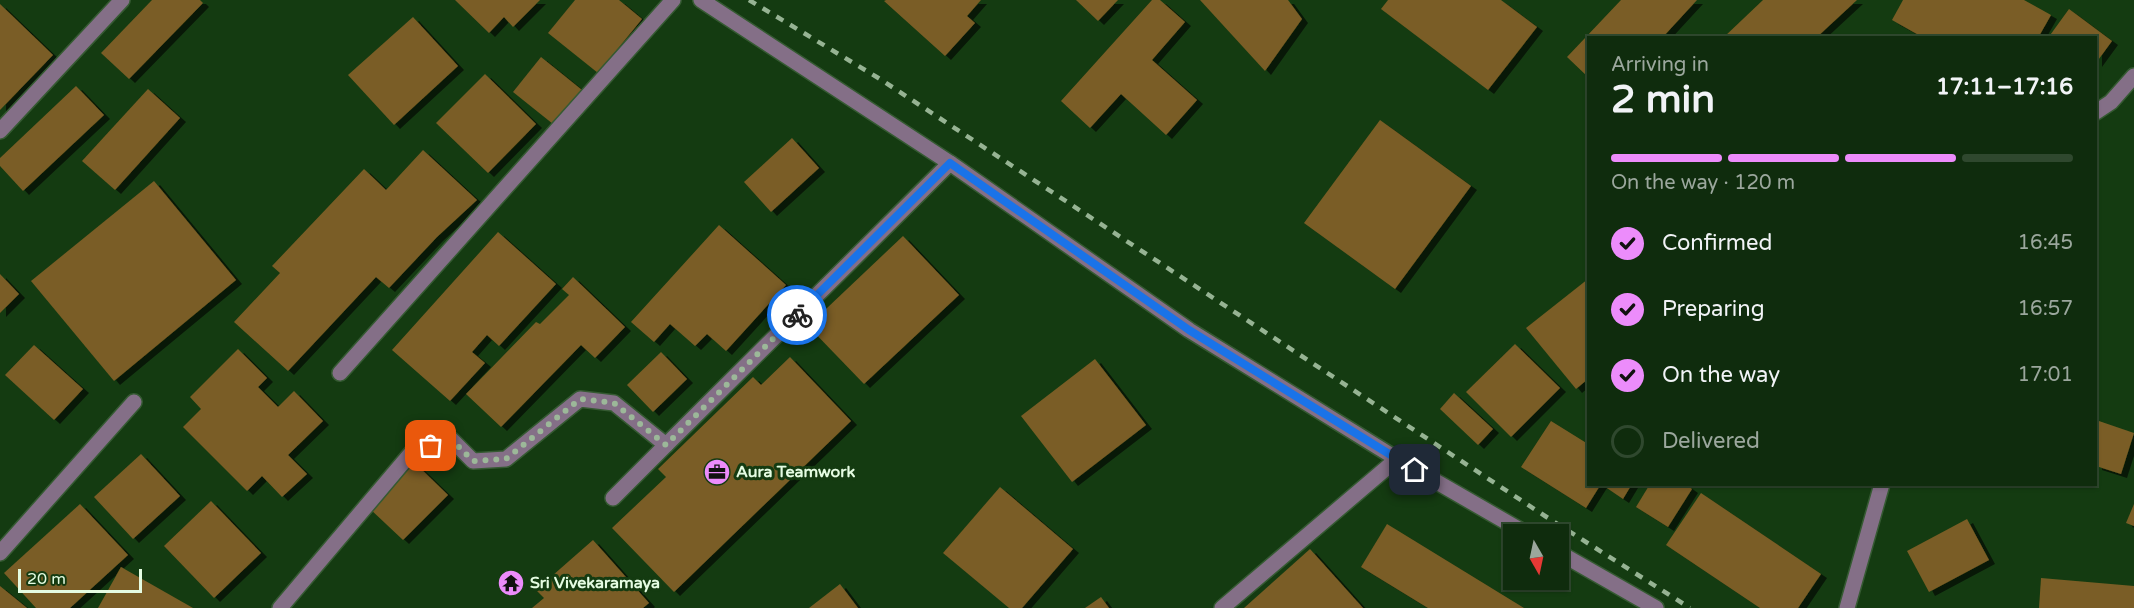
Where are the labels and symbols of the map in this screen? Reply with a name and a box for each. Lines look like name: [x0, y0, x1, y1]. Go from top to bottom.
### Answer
courier: [767, 285, 827, 345]
pin: [405, 420, 456, 471]
pin: [1389, 444, 1440, 495]
office icon: Aura Teamwork: [702, 457, 732, 487]
place label: Aura Teamwork: [736, 462, 855, 482]
north arrow: [1503, 524, 1569, 590]
scale bar: [18, 566, 142, 594]
temple icon: Sri Vivekaramaya: [496, 568, 526, 598]
place label: Sri Vivekaramaya: [530, 573, 660, 593]

